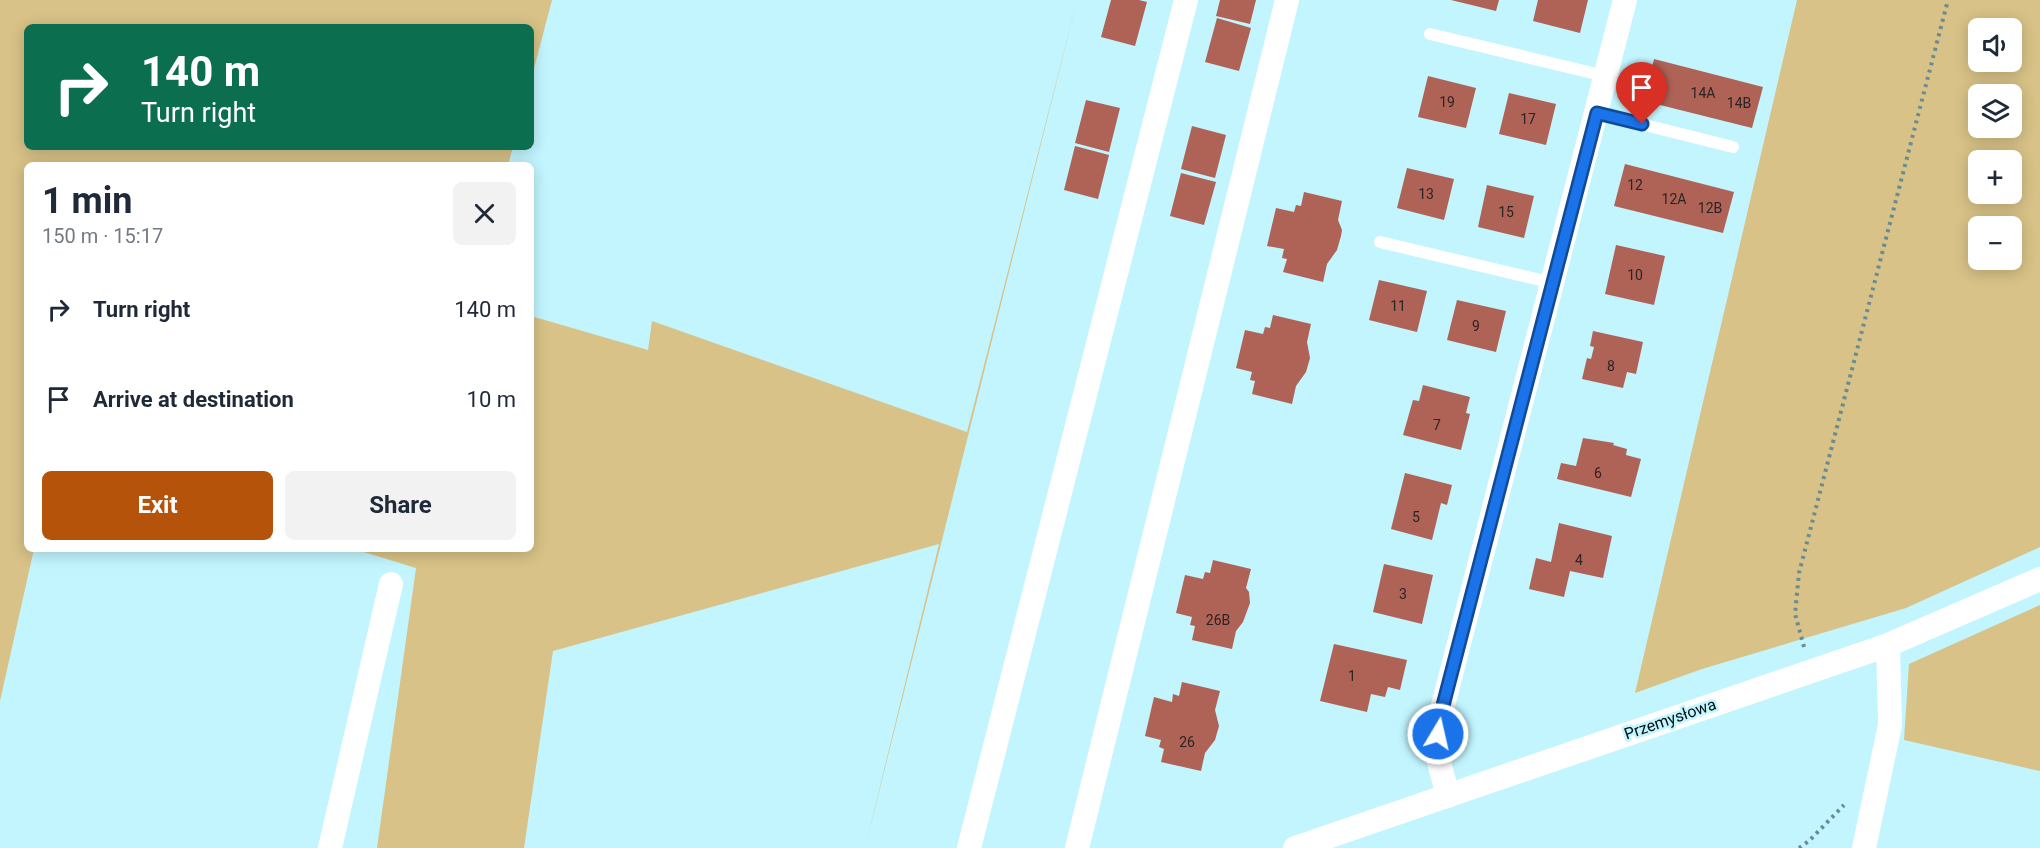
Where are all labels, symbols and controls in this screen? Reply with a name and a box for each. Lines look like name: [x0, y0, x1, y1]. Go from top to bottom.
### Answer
map controls: [1968, 18, 2022, 270]
button: sound: [1968, 18, 2022, 72]
text: 140 m: [141, 47, 260, 96]
icon: right: [42, 48, 120, 126]
pin: [1616, 62, 1667, 124]
icon: arrive: [1625, 71, 1658, 104]
button: layers: [1968, 84, 2022, 138]
house number: 14A: [1691, 85, 1715, 101]
house number: 19: [1439, 94, 1455, 110]
house number: 14B: [1727, 95, 1751, 111]
text: Turn right: [141, 97, 256, 129]
house number: 17: [1520, 111, 1536, 127]
button: +: [1968, 150, 2022, 204]
house number: 12: [1627, 177, 1643, 193]
text: 1 min: [42, 180, 133, 222]
button: close: [453, 182, 516, 245]
house number: 13: [1418, 186, 1434, 202]
house number: 12A: [1662, 191, 1686, 207]
house number: 12B: [1698, 200, 1722, 216]
house number: 15: [1498, 204, 1514, 220]
button: −: [1968, 216, 2022, 270]
text: 150 m · 15:17: [42, 224, 163, 248]
house number: 10: [1627, 267, 1643, 283]
icon: right: [42, 293, 75, 326]
text: Turn right: [93, 297, 190, 322]
text: 140 m: [454, 297, 516, 322]
house number: 11: [1390, 298, 1406, 314]
house number: 9: [1472, 318, 1480, 334]
house number: 8: [1607, 358, 1615, 374]
icon: arrive: [42, 383, 75, 416]
text: Arrive at destination: [93, 387, 294, 412]
text: 10 m: [467, 387, 516, 412]
house number: 7: [1433, 417, 1441, 433]
house number: 6: [1594, 465, 1602, 481]
button: Exit: [42, 471, 273, 540]
button: Share: [285, 471, 516, 540]
house number: 5: [1412, 509, 1420, 525]
house number: 4: [1575, 552, 1583, 568]
house number: 3: [1399, 586, 1407, 602]
house number: 26B: [1206, 612, 1230, 628]
house number: 1: [1348, 668, 1356, 684]
street label: Przemysłowa: [1622, 694, 1718, 744]
position arrow: [1406, 702, 1470, 766]
house number: 26: [1179, 734, 1195, 750]

